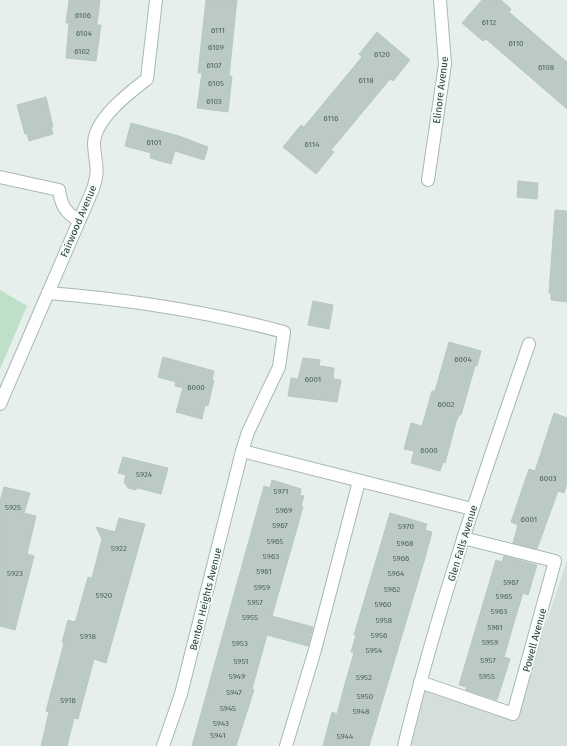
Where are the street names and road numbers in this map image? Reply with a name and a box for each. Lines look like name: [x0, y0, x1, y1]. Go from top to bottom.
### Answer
street label: Elinore Avenue: [431, 56, 451, 124]
street label: Fairwood Avenue: [58, 184, 100, 259]
street label: Glen Falls Avenue: [446, 504, 480, 583]
street label: Benton Heights Avenue: [187, 547, 225, 652]
street label: Powell Avenue: [521, 607, 549, 674]

